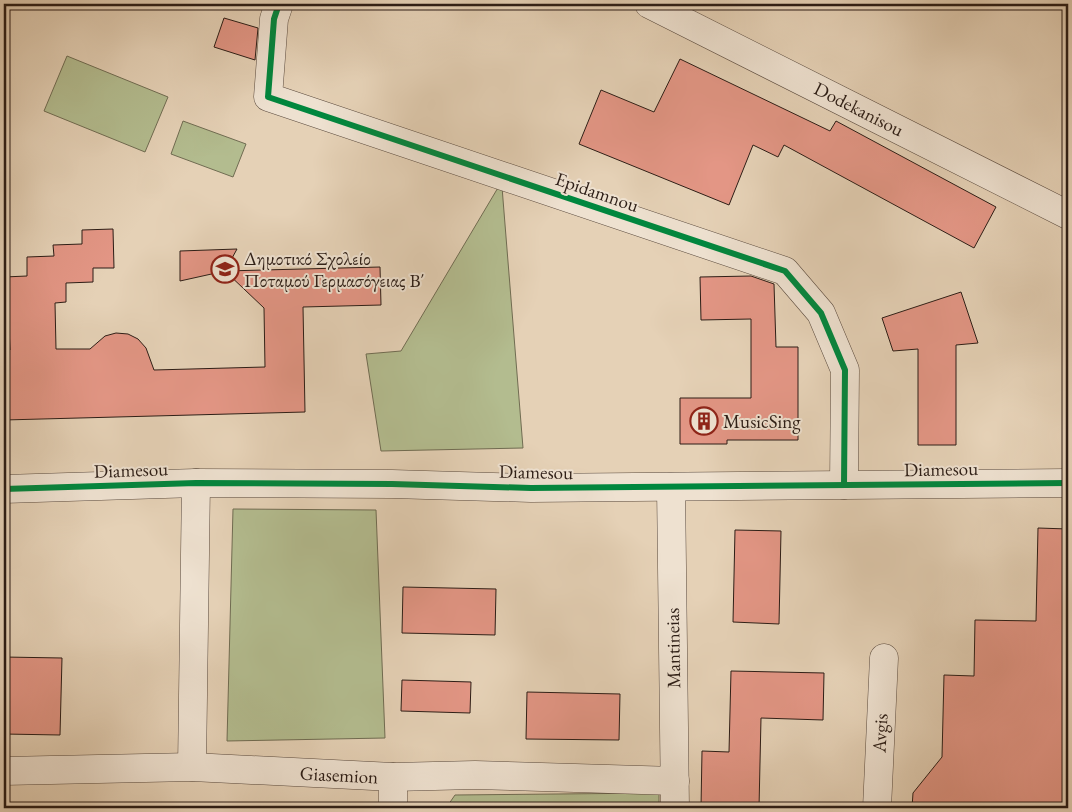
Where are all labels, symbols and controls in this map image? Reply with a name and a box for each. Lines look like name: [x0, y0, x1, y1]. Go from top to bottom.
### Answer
street label: Dodekanisou: [810, 76, 908, 142]
street label: Epidamnou: [552, 166, 642, 218]
place label: Δημοτικό Σχολείο Ποταμού Γερμασόγειας Β΄: [244, 246, 424, 293]
school or university icon: Δημοτικό Σχολείο Ποταμού Γερμασόγειας Β΄: [210, 254, 240, 284]
building icon: MusicSing: [689, 406, 719, 436]
place label: MusicSing: [723, 409, 801, 434]
street label: Diamesou: [93, 456, 169, 484]
street label: Diamesou: [904, 456, 978, 482]
street label: Diamesou: [499, 459, 573, 485]
street label: Mantineias: [660, 607, 686, 689]
street label: Avgis: [866, 713, 894, 754]
street label: Giasemion: [299, 760, 379, 790]

